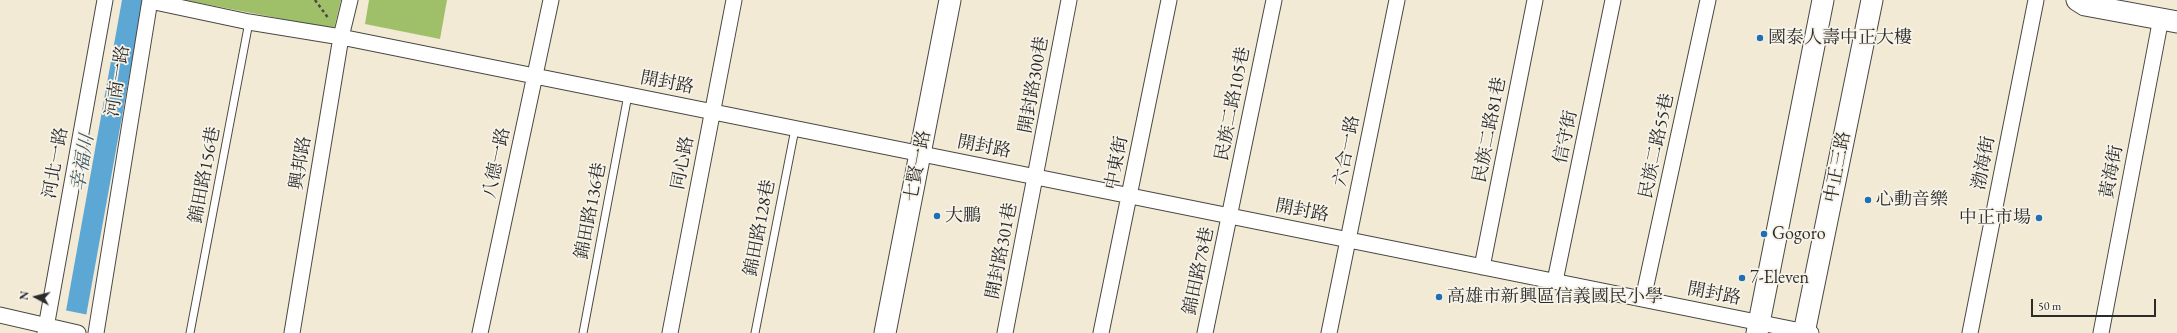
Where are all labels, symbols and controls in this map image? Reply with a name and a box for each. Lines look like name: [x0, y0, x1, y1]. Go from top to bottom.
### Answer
place label: 國泰人壽中正大樓: [1768, 27, 1912, 49]
marker: 國泰人壽中正大樓: [1755, 33, 1765, 43]
street label: 開封路300巷: [1015, 35, 1053, 135]
street label: 河南一路: [102, 44, 134, 118]
street label: 民族二路105巷: [1211, 45, 1255, 163]
street label: 開封路: [638, 67, 696, 99]
street label: 民族二路81巷: [1469, 75, 1511, 185]
street label: 民族二路55巷: [1635, 91, 1679, 201]
street label: 信守街: [1550, 108, 1582, 166]
street label: 六合一路: [1330, 114, 1364, 188]
street label: 錦田路156巷: [185, 125, 225, 225]
street label: 河北一路: [39, 126, 73, 200]
street label: 八德一路: [479, 126, 515, 200]
street label: 七賢一路: [901, 129, 935, 203]
street label: 中正三路: [1821, 130, 1855, 204]
street label: 開封路: [955, 131, 1013, 163]
water label: 幸福川: [67, 133, 99, 193]
street label: 同心路: [667, 134, 699, 192]
street label: 中東街: [1101, 134, 1133, 192]
street label: 渤海街: [1968, 134, 2000, 192]
street label: 興邦路: [286, 135, 316, 191]
street label: 黃海街: [2096, 143, 2128, 201]
street label: 錦田路136巷: [571, 161, 611, 261]
street label: 錦田路128巷: [740, 178, 780, 278]
place label: 心動音樂: [1876, 189, 1948, 211]
street label: 開封路: [1273, 195, 1331, 227]
marker: 心動音樂: [1863, 195, 1873, 205]
street label: 開封路301巷: [982, 201, 1022, 301]
place label: 大鵬: [945, 205, 981, 227]
place label: 中正市場: [1959, 207, 2031, 229]
marker: 大鵬: [932, 211, 942, 221]
marker: 中正市場: [2034, 213, 2044, 223]
place label: Gogoro: [1772, 223, 1826, 245]
street label: 錦田路78巷: [1179, 225, 1219, 317]
marker: Gogoro: [1759, 229, 1769, 239]
place label: 7-Eleven: [1750, 267, 1809, 289]
marker: 7-Eleven: [1737, 273, 1747, 283]
north arrow: [16, 277, 56, 317]
street label: 開封路: [1685, 278, 1743, 310]
place label: 高雄市新興區信義國民小學: [1447, 286, 1663, 308]
text: N: [17, 290, 32, 301]
scale bar: [2033, 291, 2158, 317]
marker: 高雄市新興區信義國民小學: [1434, 292, 1444, 302]
text: 50 m: [2038, 298, 2061, 314]

